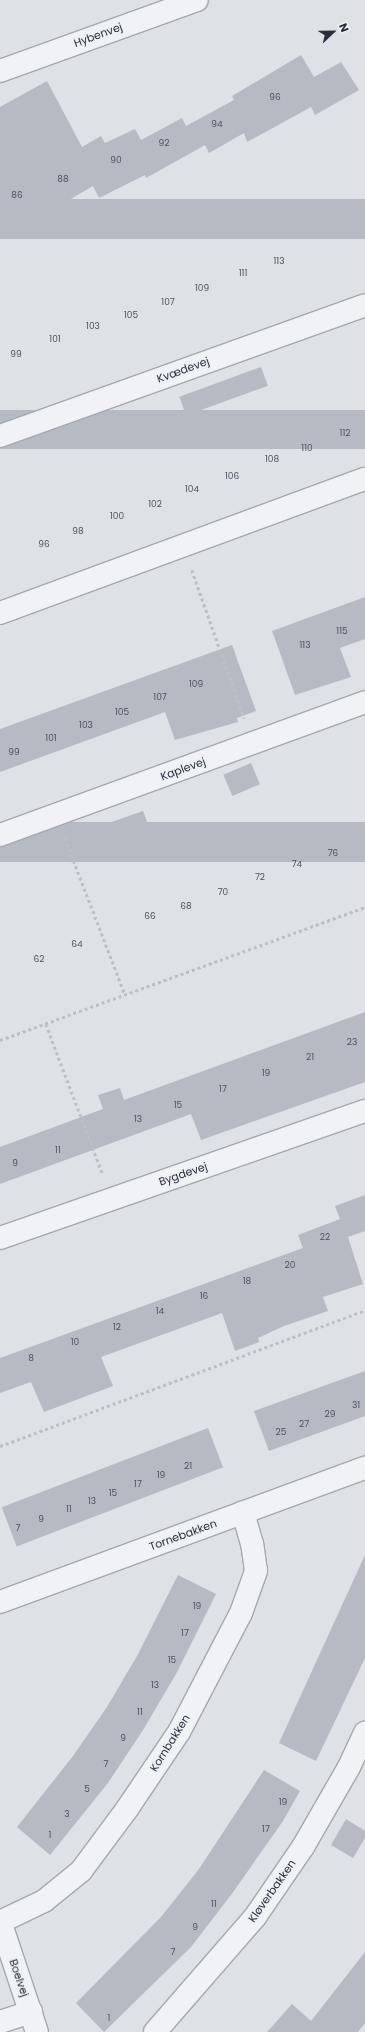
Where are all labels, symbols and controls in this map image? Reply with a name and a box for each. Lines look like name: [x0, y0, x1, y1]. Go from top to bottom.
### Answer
north arrow: [313, 12, 353, 52]
street label: Hybenvej: [72, 20, 124, 50]
text: N: [335, 21, 353, 34]
house number: 96: [269, 92, 281, 102]
house number: 94: [211, 119, 223, 129]
house number: 92: [159, 138, 169, 148]
house number: 90: [110, 155, 122, 165]
house number: 88: [57, 174, 69, 184]
house number: 86: [11, 190, 23, 200]
house number: 113: [273, 256, 285, 266]
house number: 111: [239, 268, 247, 278]
house number: 109: [195, 283, 209, 293]
house number: 107: [161, 297, 175, 307]
house number: 105: [124, 310, 138, 320]
house number: 103: [86, 321, 100, 331]
house number: 101: [49, 334, 61, 344]
house number: 99: [10, 349, 22, 359]
street label: Kvædevej: [155, 354, 211, 386]
house number: 112: [340, 428, 350, 438]
house number: 110: [301, 443, 313, 453]
house number: 108: [265, 454, 279, 464]
house number: 106: [225, 471, 239, 481]
house number: 104: [185, 484, 199, 494]
house number: 102: [148, 499, 162, 509]
house number: 100: [110, 511, 124, 521]
house number: 98: [72, 526, 84, 536]
house number: 96: [38, 539, 50, 549]
house number: 115: [336, 626, 348, 636]
house number: 113: [299, 640, 311, 650]
house number: 109: [189, 679, 203, 689]
house number: 107: [153, 692, 167, 702]
house number: 105: [115, 707, 129, 717]
house number: 103: [79, 720, 93, 730]
house number: 101: [45, 733, 57, 743]
house number: 99: [8, 747, 20, 757]
street label: Kaplevej: [159, 755, 207, 783]
house number: 76: [328, 848, 338, 858]
house number: 74: [292, 859, 302, 869]
house number: 72: [255, 872, 265, 882]
house number: 70: [218, 887, 228, 897]
house number: 68: [180, 901, 192, 911]
house number: 66: [144, 911, 156, 921]
house number: 64: [71, 939, 83, 949]
house number: 62: [34, 954, 44, 964]
house number: 23: [347, 1037, 357, 1047]
house number: 21: [306, 1052, 314, 1062]
house number: 19: [262, 1068, 270, 1078]
house number: 17: [219, 1084, 227, 1094]
house number: 15: [174, 1100, 182, 1110]
house number: 13: [134, 1114, 142, 1124]
house number: 11: [55, 1145, 61, 1155]
house number: 9: [12, 1158, 18, 1168]
street label: Bygdevej: [157, 1160, 209, 1188]
house number: 22: [320, 1232, 330, 1242]
house number: 20: [285, 1260, 295, 1270]
house number: 18: [243, 1276, 251, 1286]
house number: 16: [200, 1291, 208, 1301]
house number: 14: [156, 1306, 164, 1316]
house number: 12: [113, 1322, 121, 1332]
house number: 10: [71, 1337, 79, 1347]
house number: 8: [28, 1353, 34, 1363]
house number: 31: [352, 1400, 360, 1410]
house number: 29: [325, 1409, 335, 1419]
house number: 27: [299, 1419, 309, 1429]
house number: 25: [276, 1427, 286, 1437]
house number: 21: [184, 1461, 192, 1471]
house number: 19: [157, 1470, 165, 1480]
house number: 17: [134, 1479, 142, 1489]
house number: 15: [109, 1488, 117, 1498]
house number: 13: [88, 1496, 96, 1506]
house number: 11: [66, 1504, 72, 1514]
house number: 9: [38, 1514, 44, 1524]
street label: Tornebakken: [147, 1517, 219, 1553]
house number: 7: [16, 1523, 20, 1533]
house number: 19: [193, 1601, 201, 1611]
house number: 17: [181, 1628, 189, 1638]
house number: 15: [168, 1655, 176, 1665]
house number: 13: [151, 1680, 159, 1690]
house number: 11: [137, 1707, 143, 1717]
street label: Kornbakken: [147, 1712, 193, 1774]
house number: 9: [120, 1733, 126, 1743]
house number: 7: [104, 1759, 108, 1769]
house number: 5: [84, 1784, 90, 1794]
house number: 19: [279, 1797, 287, 1807]
house number: 3: [64, 1809, 70, 1819]
house number: 17: [262, 1824, 270, 1834]
house number: 1: [49, 1830, 51, 1840]
street label: Kløverbakken: [246, 1857, 298, 1925]
house number: 11: [211, 1899, 217, 1909]
house number: 9: [192, 1922, 198, 1932]
house number: 7: [171, 1947, 175, 1957]
street label: Boelvej: [6, 1957, 32, 1999]
house number: 1: [108, 2013, 110, 2023]

